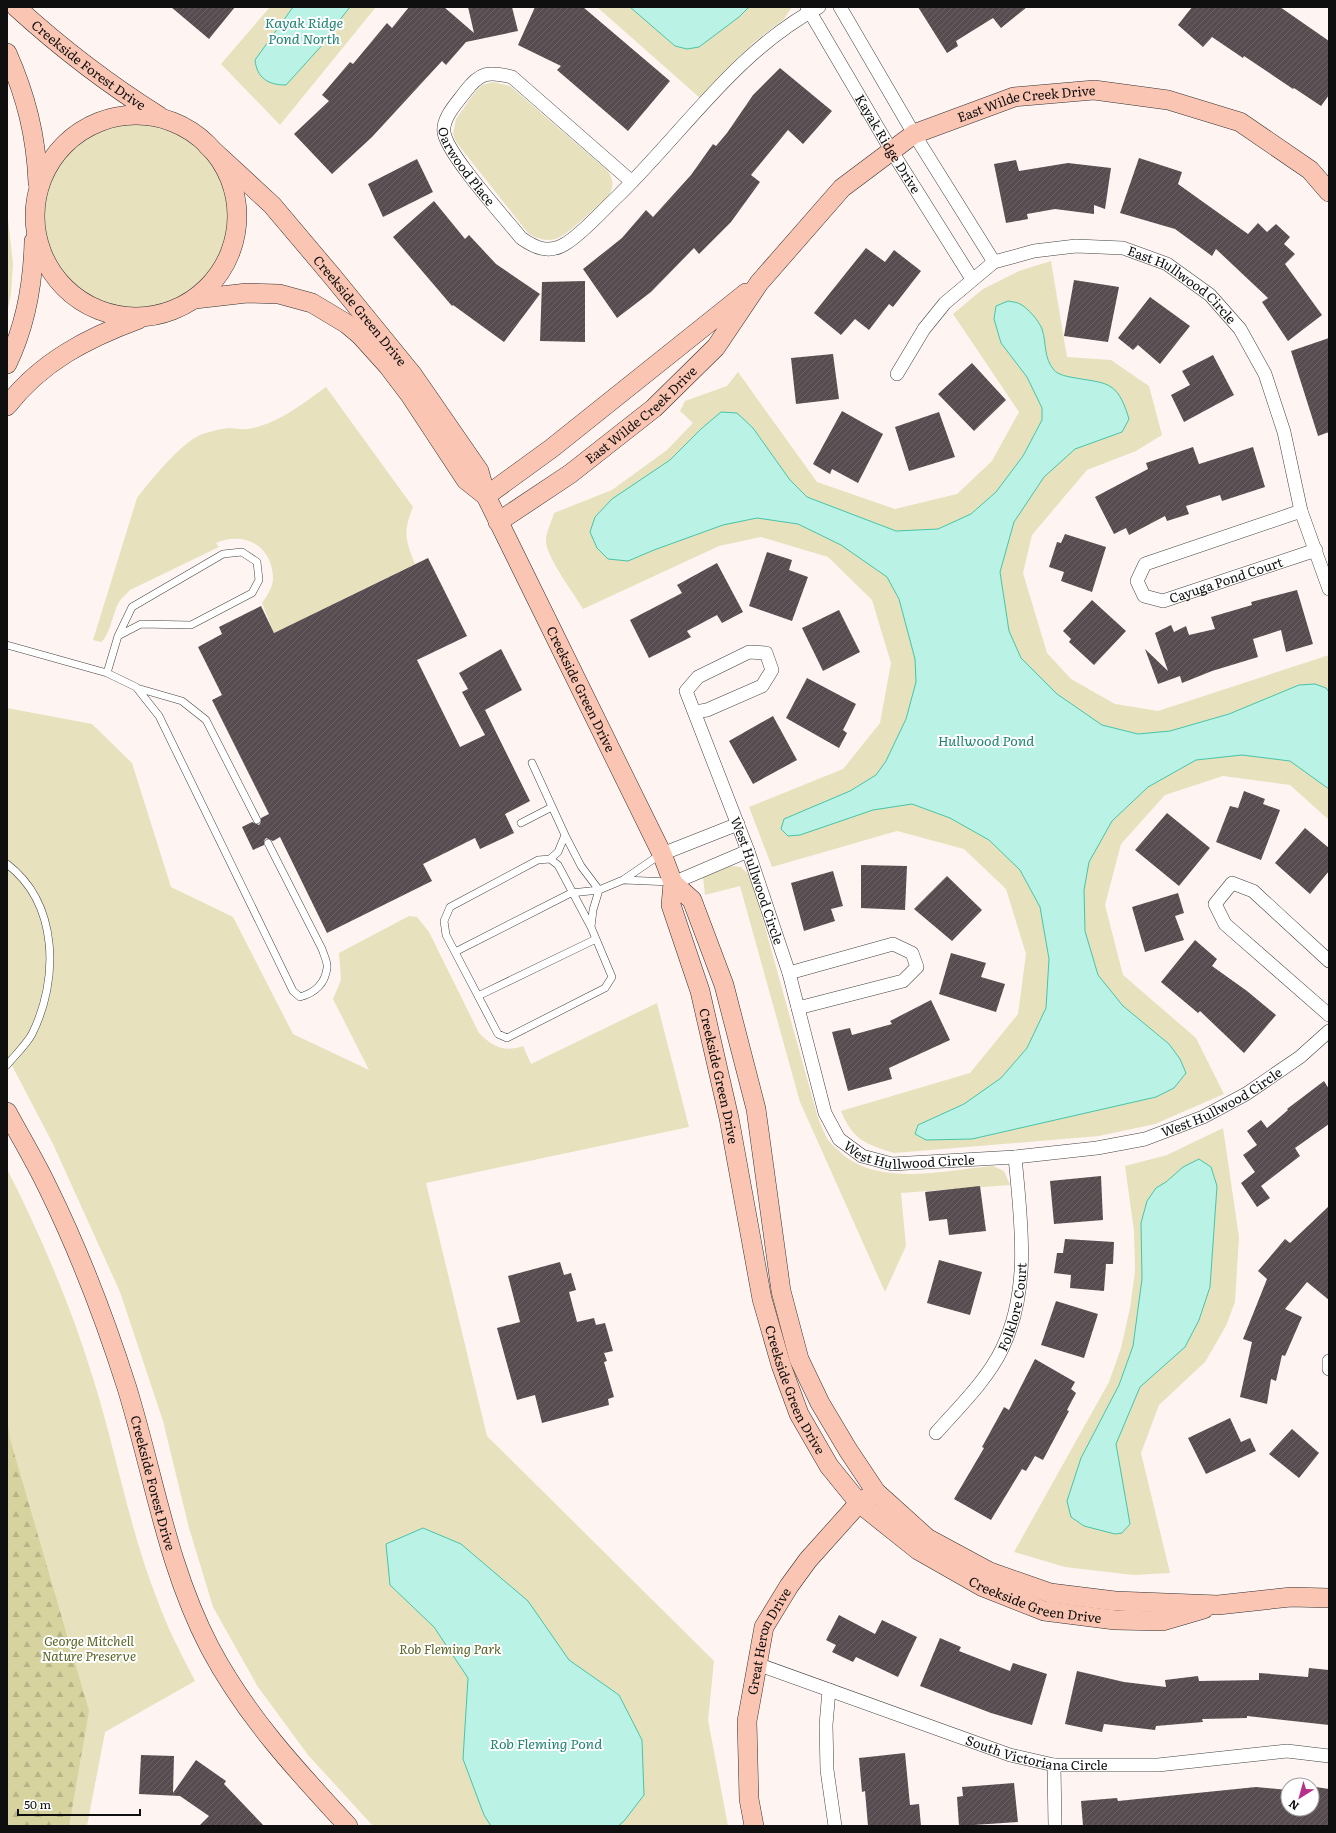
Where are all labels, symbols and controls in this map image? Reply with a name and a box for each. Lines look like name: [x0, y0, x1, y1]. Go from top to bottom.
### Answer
water label: Kayak Ridge Pond North: [265, 12, 343, 48]
street label: Creekside Forest Drive: [28, 15, 150, 114]
street label: East Wilde Creek Drive: [954, 80, 1096, 126]
street label: Kayak Ridge Drive: [851, 90, 926, 197]
street label: Oarwood Place: [434, 126, 500, 210]
street label: East Hullwood Circle: [1125, 240, 1241, 328]
street label: Creekside Green Drive: [309, 251, 412, 370]
street label: East Wilde Creek Drive: [581, 361, 701, 468]
street label: Cayuga Pond Court: [1166, 552, 1286, 607]
street label: Creekside Green Drive: [542, 623, 621, 755]
water label: Hullwood Pond: [938, 730, 1034, 750]
street label: West Hullwood Circle: [727, 814, 789, 947]
street label: Creekside Green Drive: [695, 1006, 744, 1145]
street label: West Hullwood Circle: [1158, 1062, 1286, 1141]
street label: West Hullwood Circle: [840, 1136, 975, 1173]
street label: Folklore Court: [992, 1262, 1030, 1354]
street label: Creekside Green Drive: [761, 1323, 830, 1458]
street label: Creekside Forest Drive: [126, 1413, 181, 1553]
street label: Creekside Green Drive: [965, 1571, 1103, 1627]
street label: Great Heron Drive: [742, 1583, 795, 1696]
park label: George Mitchell Nature Preserve: [42, 1631, 136, 1665]
park label: Rob Fleming Park: [399, 1639, 502, 1658]
street label: South Victoriana Circle: [963, 1730, 1108, 1774]
water label: Rob Fleming Pond: [490, 1733, 602, 1753]
north arrow: [1280, 1777, 1320, 1817]
scale bar: [18, 1791, 140, 1817]
text: 50 m: [24, 1795, 51, 1813]
text: N: [1285, 1797, 1302, 1815]

